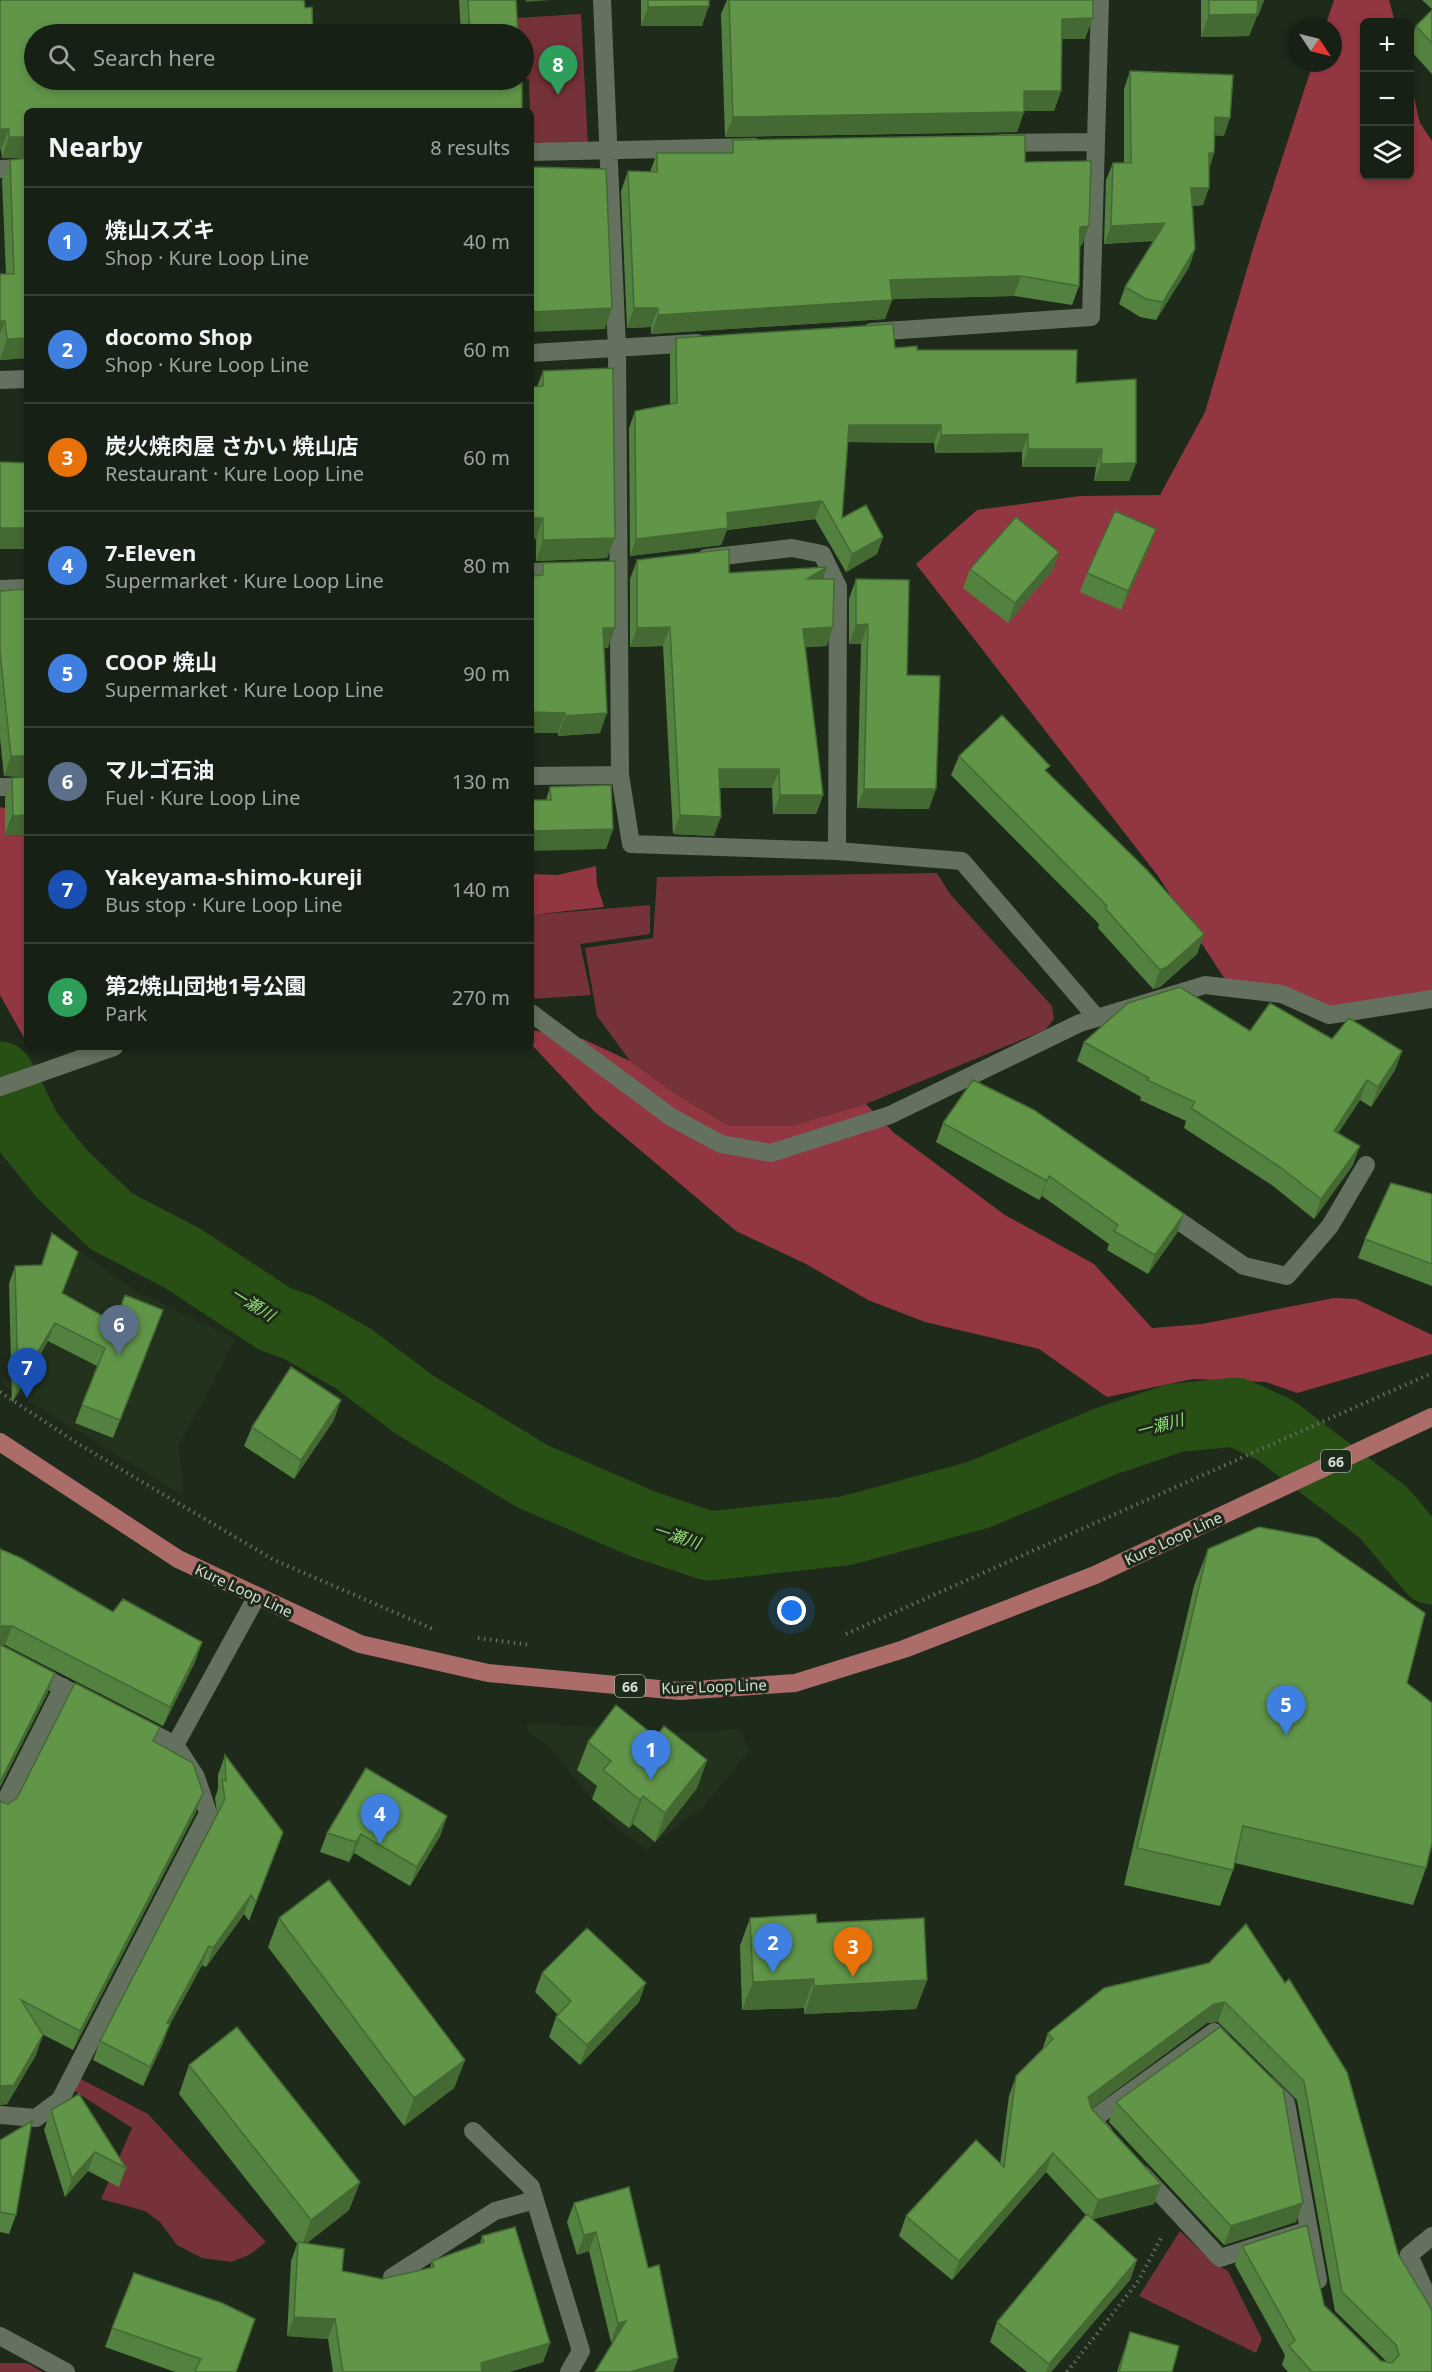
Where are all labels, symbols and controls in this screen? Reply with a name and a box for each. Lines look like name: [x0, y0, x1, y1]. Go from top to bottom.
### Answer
north arrow: [1288, 18, 1342, 72]
map controls: [1360, 18, 1414, 180]
button: +: [1360, 18, 1414, 72]
search box: [24, 24, 534, 90]
icon: search: [45, 41, 78, 74]
text: Search here: [93, 42, 215, 72]
pin: 8: [538, 46, 578, 95]
button: −: [1360, 72, 1414, 126]
button: layers: [1360, 126, 1414, 180]
text: Nearby: [48, 129, 143, 165]
text: 8 results: [430, 134, 510, 161]
text: 焼山スズキ: [105, 214, 215, 244]
text: 1: [62, 228, 73, 255]
text: 40 m: [463, 228, 510, 255]
text: Shop · Kure Loop Line: [105, 244, 309, 271]
text: docomo Shop: [105, 321, 253, 351]
text: 2: [62, 336, 73, 363]
text: 60 m: [463, 336, 510, 363]
text: Shop · Kure Loop Line: [105, 351, 309, 378]
text: 炭火焼肉屋 さかい 焼山店: [105, 430, 358, 460]
text: 3: [62, 444, 73, 471]
text: 60 m: [463, 444, 510, 471]
text: Restaurant · Kure Loop Line: [105, 460, 364, 487]
text: 7-Eleven: [105, 537, 196, 567]
text: 4: [62, 552, 73, 579]
text: 80 m: [463, 552, 510, 579]
text: Supermarket · Kure Loop Line: [105, 567, 384, 594]
text: COOP 焼山: [105, 646, 217, 676]
text: 5: [62, 660, 73, 687]
text: 90 m: [463, 660, 510, 687]
text: Supermarket · Kure Loop Line: [105, 676, 384, 703]
text: マルゴ石油: [105, 754, 215, 784]
text: 6: [62, 768, 73, 795]
text: 130 m: [452, 768, 510, 795]
text: Fuel · Kure Loop Line: [105, 784, 300, 811]
text: Yakeyama-shimo-kureji: [105, 861, 362, 891]
text: 7: [62, 876, 73, 903]
text: 140 m: [452, 876, 510, 903]
text: Bus stop · Kure Loop Line: [105, 891, 343, 918]
text: 第2焼山団地1号公園: [105, 970, 306, 1000]
text: 8: [62, 984, 73, 1011]
text: 270 m: [452, 984, 510, 1011]
text: Park: [105, 1000, 147, 1027]
water label: 一瀬川: [227, 1282, 281, 1327]
pin: 6: [100, 1306, 138, 1355]
pin: 7: [8, 1348, 46, 1398]
water label: 一瀬川: [1134, 1408, 1188, 1442]
road number: 66: [1321, 1450, 1351, 1472]
street label: Kure Loop Line: [1121, 1507, 1225, 1569]
water label: 一瀬川: [651, 1518, 705, 1554]
street label: Kure Loop Line: [192, 1559, 296, 1621]
your location: [777, 1596, 806, 1625]
street label: Kure Loop Line: [661, 1674, 767, 1698]
road number: 66: [615, 1675, 645, 1697]
pin: 5: [1266, 1686, 1306, 1735]
pin: 1: [632, 1730, 670, 1780]
pin: 4: [360, 1794, 400, 1844]
pin: 2: [754, 1924, 792, 1973]
pin: 3: [834, 1928, 872, 1977]

